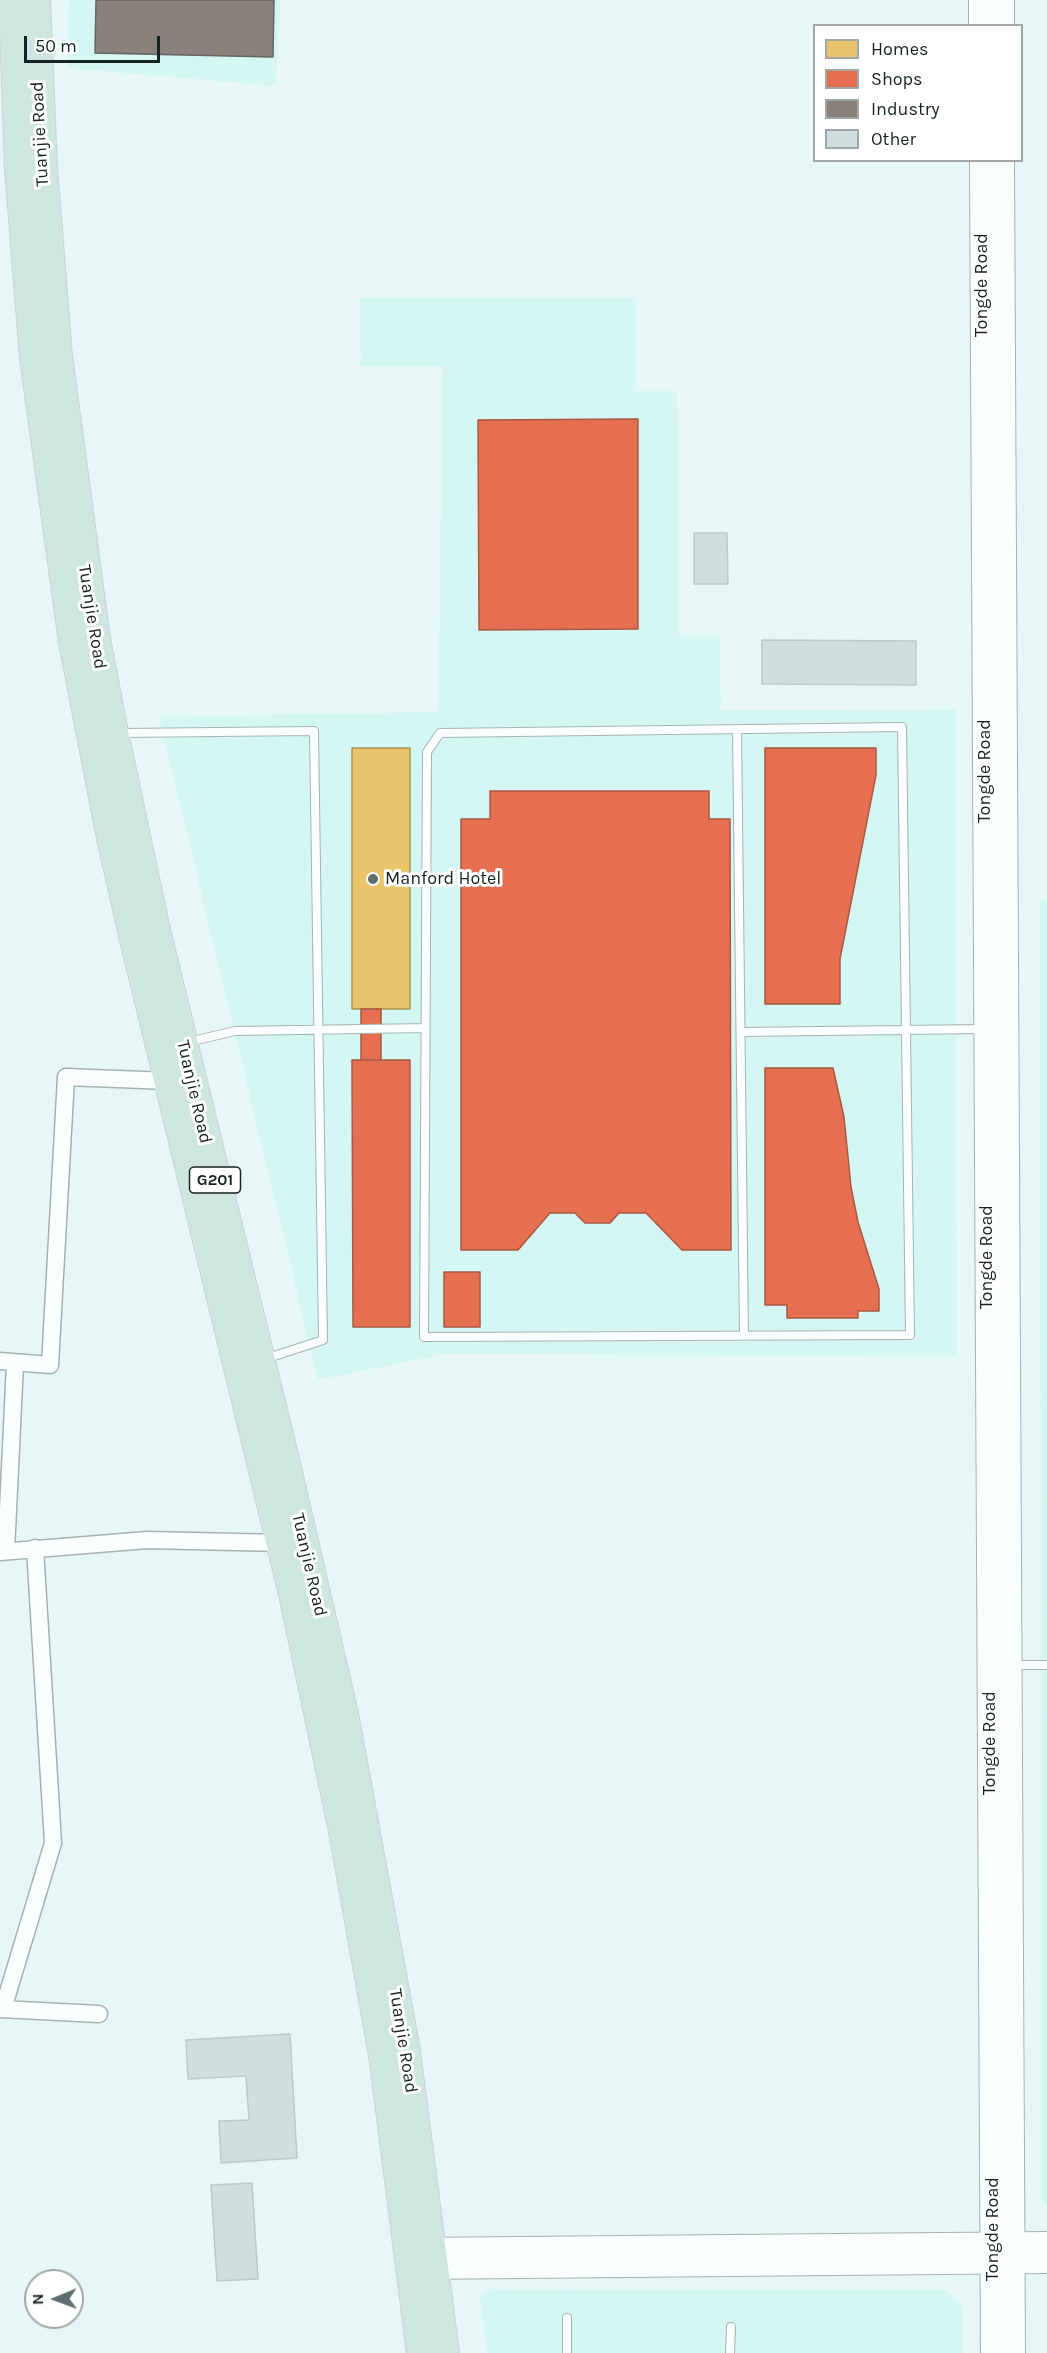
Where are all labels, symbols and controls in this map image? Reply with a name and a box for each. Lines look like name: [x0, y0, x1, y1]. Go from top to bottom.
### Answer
scale bar: [27, 24, 164, 62]
legend: [813, 24, 1023, 162]
text: 50 m: [35, 35, 77, 57]
text: Homes: [871, 38, 928, 60]
text: Shops: [871, 68, 923, 90]
street label: Tuanjie Road: [26, 81, 54, 187]
text: Industry: [871, 98, 940, 120]
text: Other: [871, 128, 916, 150]
street label: Tongde Road: [971, 233, 993, 337]
street label: Tuanjie Road: [73, 563, 111, 671]
street label: Tongde Road: [974, 719, 996, 823]
place label: Manford Hotel: [385, 868, 501, 890]
marker: Manford Hotel: [366, 872, 380, 886]
street label: Tuanjie Road: [172, 1038, 216, 1146]
road number: G201: [190, 1167, 240, 1193]
street label: Tongde Road: [976, 1205, 998, 1309]
street label: Tuanjie Road: [287, 1511, 331, 1619]
street label: Tongde Road: [979, 1691, 1001, 1795]
street label: Tuanjie Road: [384, 1987, 422, 2095]
street label: Tongde Road: [982, 2177, 1004, 2281]
north arrow: [24, 2269, 84, 2329]
text: N: [28, 2293, 47, 2305]

